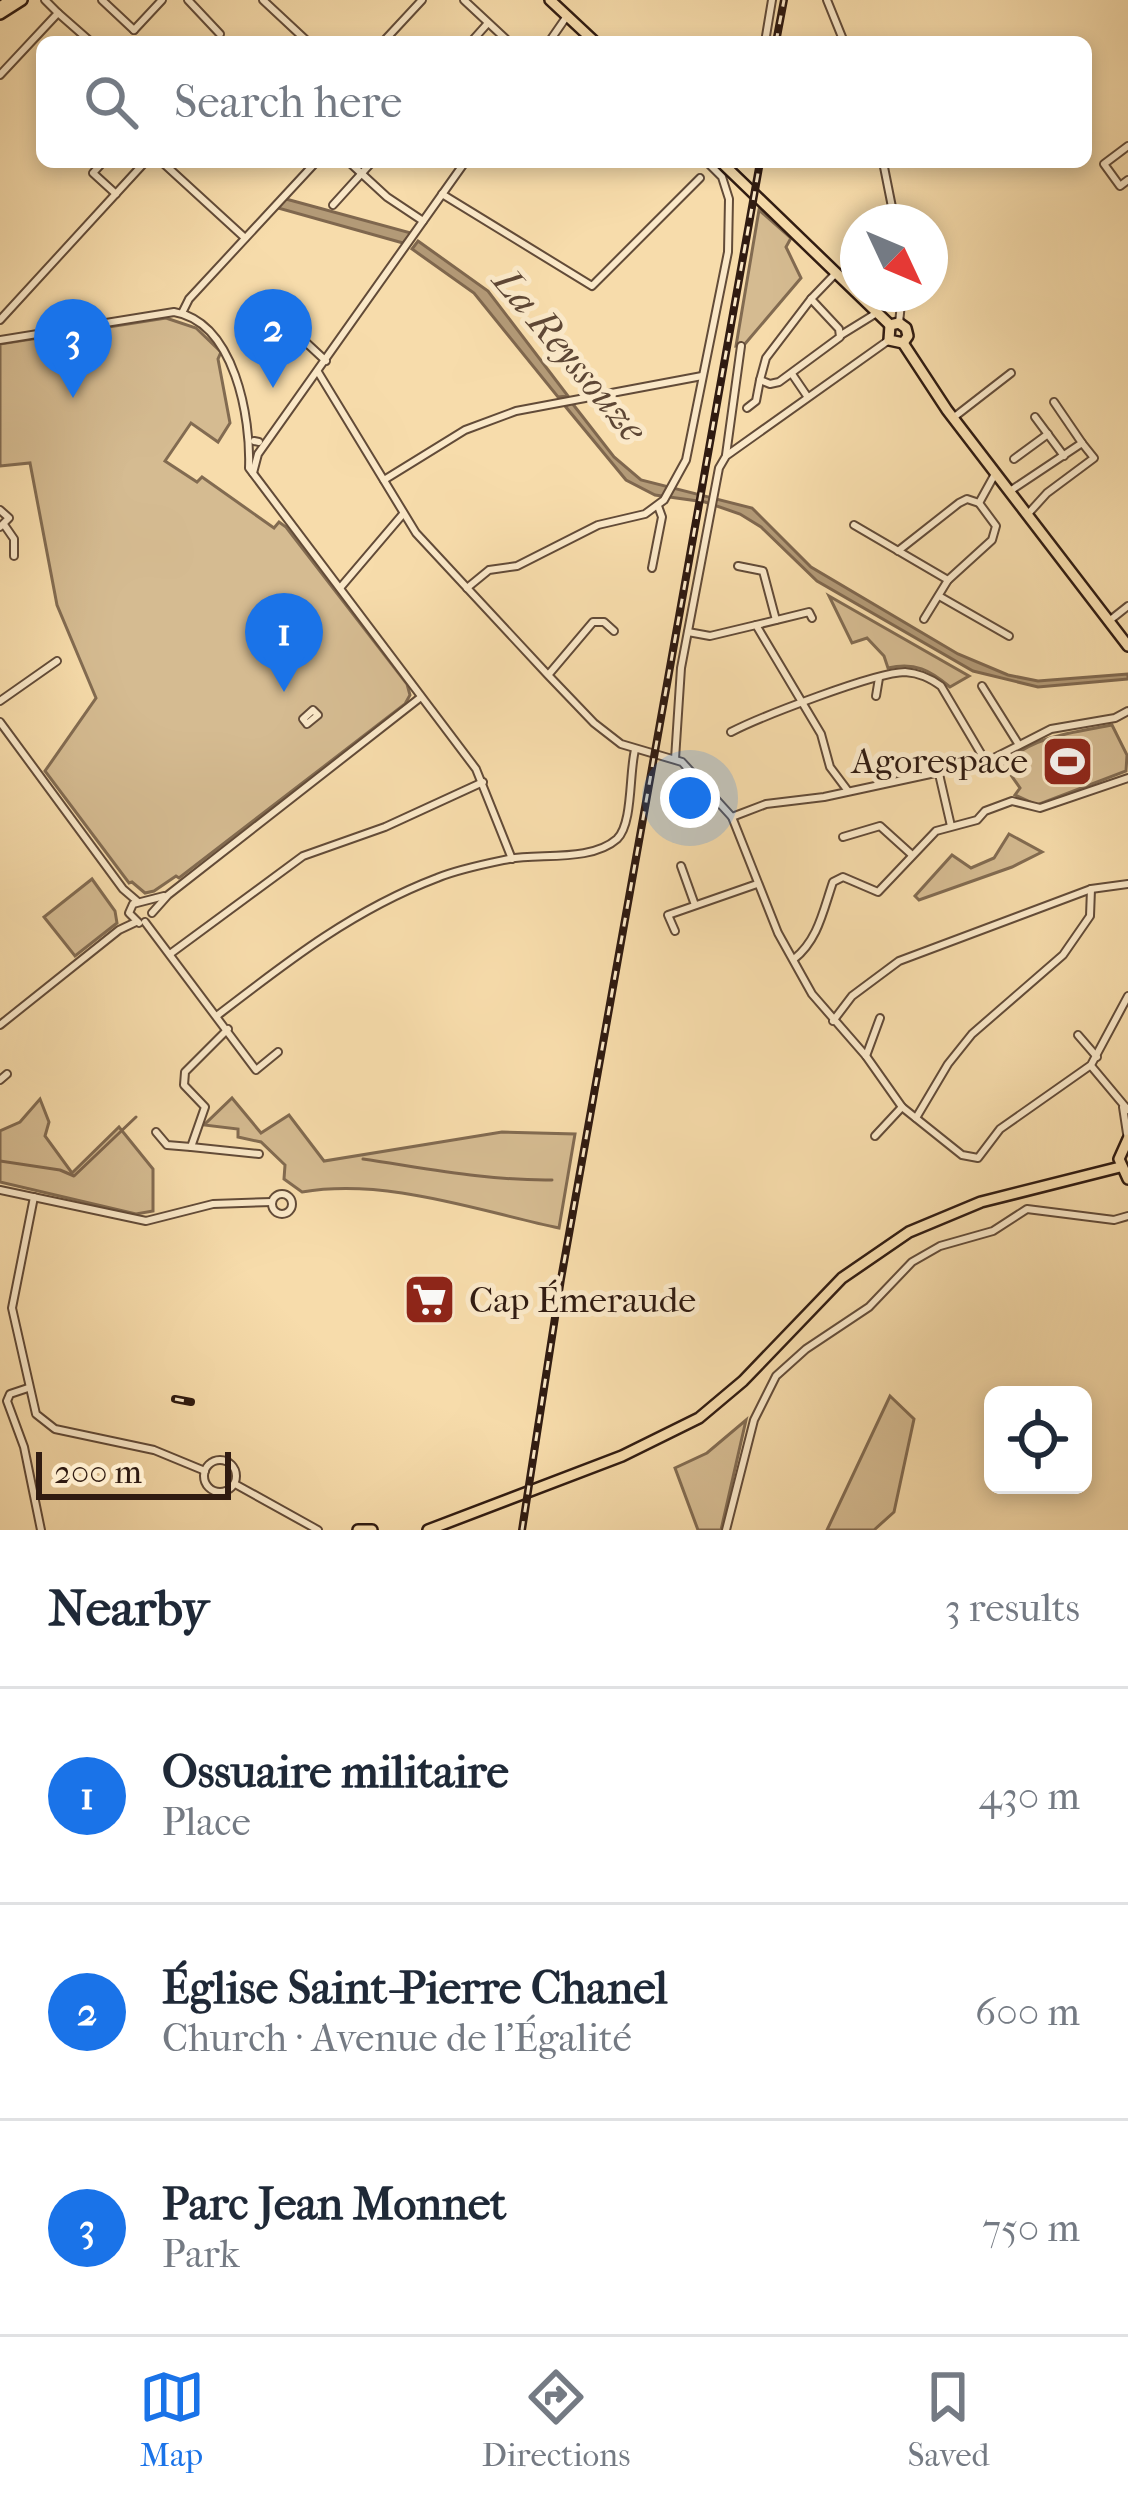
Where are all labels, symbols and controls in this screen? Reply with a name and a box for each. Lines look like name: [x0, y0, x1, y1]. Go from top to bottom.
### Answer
search box: [36, 36, 1092, 168]
icon: search: [78, 69, 144, 135]
text: Search here: [174, 76, 402, 129]
north arrow: [840, 204, 948, 312]
water label: La Reyssouze: [482, 257, 657, 452]
pin: 2: [234, 289, 312, 388]
pin: 3: [34, 299, 112, 398]
pin: 1: [245, 593, 323, 692]
sports icon: Agorespace: [1039, 733, 1095, 789]
place label: Agorespace: [849, 740, 1028, 782]
your location: [660, 768, 720, 828]
supermarket icon: Cap Émeraude: [402, 1272, 458, 1328]
place label: Cap Émeraude: [469, 1279, 696, 1321]
map controls: [984, 1386, 1092, 1494]
button: locate: [984, 1386, 1092, 1494]
scale bar: [36, 1446, 231, 1499]
text: 200 m: [54, 1453, 142, 1492]
text: Nearby: [48, 1578, 209, 1638]
text: 3 results: [945, 1585, 1080, 1631]
text: Ossuaire militaire: [162, 1746, 509, 1799]
text: 1: [80, 1773, 94, 1819]
text: 430 m: [979, 1773, 1080, 1819]
text: Place: [162, 1799, 251, 1845]
text: Église Saint-Pierre Chanel: [162, 1962, 668, 2015]
text: 2: [77, 1989, 97, 2035]
text: 600 m: [975, 1989, 1080, 2035]
text: Church · Avenue de l'Égalité: [162, 2015, 632, 2061]
text: Parc Jean Monnet: [162, 2178, 506, 2231]
text: 3: [79, 2205, 95, 2251]
text: 750 m: [982, 2205, 1080, 2251]
text: Park: [162, 2231, 240, 2277]
tab: Map: [139, 2364, 205, 2475]
tab: Directions: [482, 2364, 630, 2475]
tab: Saved: [908, 2364, 989, 2475]

